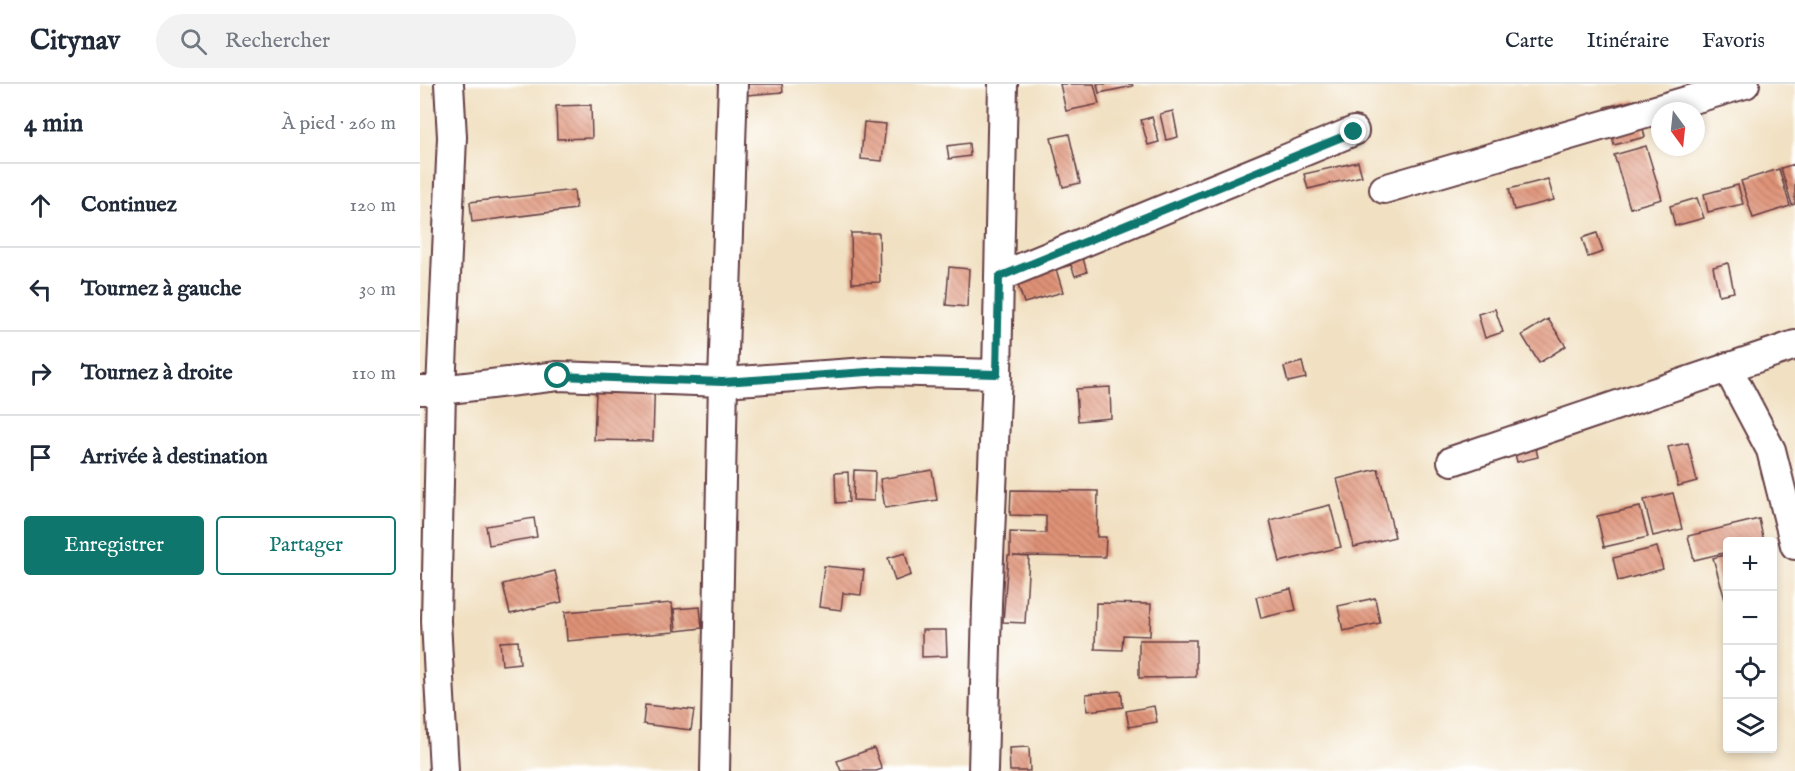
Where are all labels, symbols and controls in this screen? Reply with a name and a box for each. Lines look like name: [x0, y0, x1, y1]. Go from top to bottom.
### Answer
search box: [156, 14, 576, 68]
text: Citynav: [30, 24, 120, 59]
icon: search: [177, 25, 210, 58]
text: Rechercher: [225, 27, 330, 55]
text: Carte: [1505, 28, 1554, 55]
text: Itinéraire: [1587, 28, 1669, 55]
text: Favoris: [1702, 28, 1765, 55]
north arrow: [1651, 102, 1705, 156]
text: 4 min: [24, 107, 83, 140]
text: À pied · 260 m: [282, 111, 396, 136]
route end: [1340, 118, 1366, 144]
icon: ahead: [24, 189, 57, 222]
text: Continuez: [81, 191, 177, 219]
text: 120 m: [350, 193, 396, 218]
icon: left: [24, 273, 57, 306]
text: Tournez à gauche: [81, 275, 241, 303]
text: 30 m: [359, 277, 396, 302]
icon: right: [24, 357, 57, 390]
text: Tournez à droite: [81, 359, 232, 387]
text: 110 m: [352, 361, 396, 386]
route start: [544, 362, 570, 388]
icon: arrive: [24, 441, 57, 474]
text: Arrivée à destination: [81, 443, 268, 471]
button: Enregistrer: [24, 516, 204, 575]
button: Partager: [216, 516, 396, 575]
map controls: [1723, 537, 1777, 753]
button: +: [1723, 537, 1777, 591]
button: −: [1723, 591, 1777, 645]
button: locate: [1723, 645, 1777, 699]
button: layers: [1723, 699, 1777, 753]

